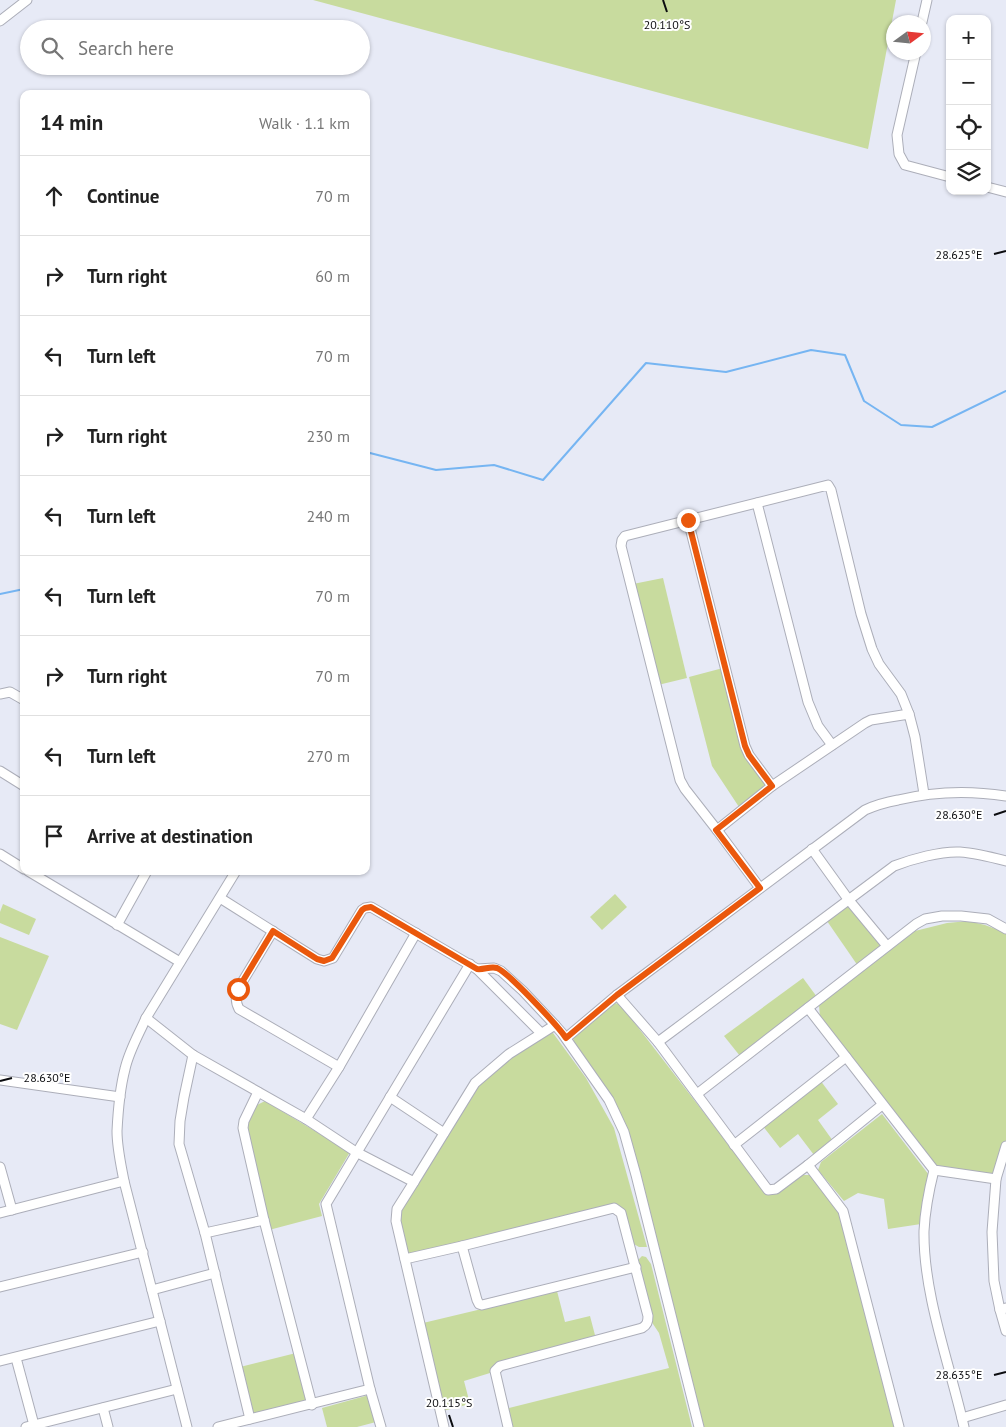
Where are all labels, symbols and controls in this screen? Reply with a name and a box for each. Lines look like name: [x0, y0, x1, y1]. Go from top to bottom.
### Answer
north arrow: [886, 15, 931, 60]
map controls: [946, 15, 991, 195]
button: +: [946, 15, 991, 60]
text: 20.110°S: [644, 17, 690, 32]
search box: [20, 20, 370, 75]
icon: search: [38, 34, 66, 62]
text: Search here: [78, 36, 174, 60]
button: −: [946, 60, 991, 105]
button: locate: [946, 105, 991, 150]
text: 14 min: [40, 109, 103, 136]
text: Walk · 1.1 km: [259, 113, 350, 133]
button: layers: [946, 150, 991, 195]
icon: ahead: [40, 182, 68, 210]
text: Continue: [87, 184, 159, 208]
text: 70 m: [315, 186, 350, 206]
text: 28.625°E: [936, 247, 982, 262]
icon: right: [40, 262, 68, 290]
text: Turn right: [87, 264, 167, 288]
text: 60 m: [315, 266, 350, 286]
icon: left: [40, 342, 68, 370]
text: Turn left: [87, 344, 156, 368]
text: 70 m: [315, 346, 350, 366]
icon: right: [40, 422, 68, 450]
text: Turn right: [87, 424, 167, 448]
text: 230 m: [307, 426, 350, 446]
icon: left: [40, 502, 68, 530]
text: Turn left: [87, 504, 156, 528]
text: 240 m: [307, 506, 350, 526]
route end: [677, 509, 700, 532]
icon: left: [40, 582, 68, 610]
text: Turn left: [87, 584, 156, 608]
text: 70 m: [315, 586, 350, 606]
icon: right: [40, 662, 68, 690]
text: Turn right: [87, 664, 167, 688]
text: 70 m: [315, 666, 350, 686]
icon: left: [40, 742, 68, 770]
text: Turn left: [87, 744, 156, 768]
text: 270 m: [307, 746, 350, 766]
text: 28.630°E: [936, 807, 982, 822]
icon: arrive: [40, 822, 68, 850]
text: Arrive at destination: [87, 824, 253, 848]
route start: [227, 978, 250, 1001]
text: 28.630°E: [24, 1070, 70, 1085]
text: 28.635°E: [936, 1367, 982, 1382]
text: 20.115°S: [426, 1395, 472, 1410]

